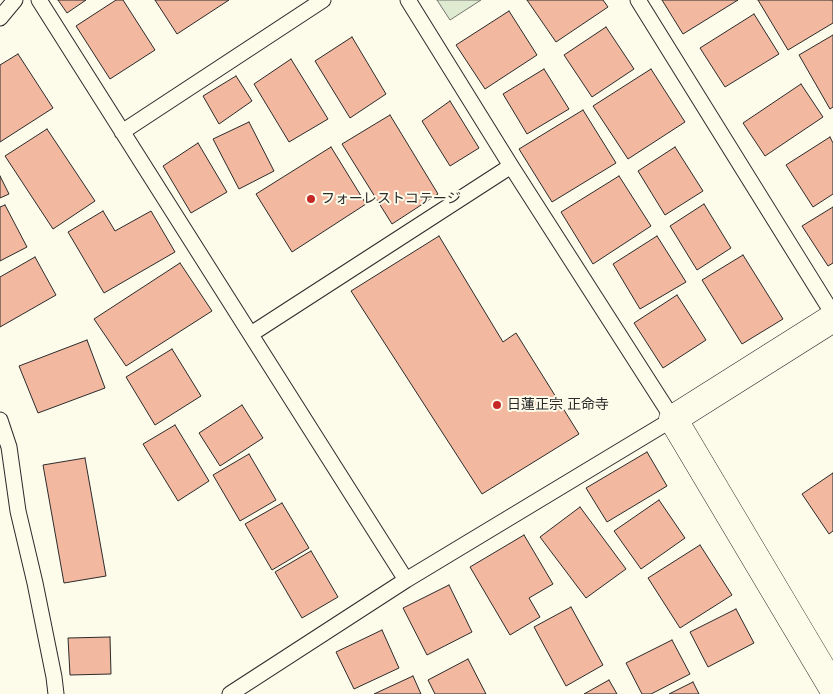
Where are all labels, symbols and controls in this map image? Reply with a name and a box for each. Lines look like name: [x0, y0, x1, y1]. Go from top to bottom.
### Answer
place label: フォーレストコテージ: [321, 191, 461, 207]
marker: フォーレストコテージ: [305, 193, 317, 205]
place label: 日蓮正宗 正命寺: [507, 397, 609, 413]
marker: 日蓮正宗 正命寺: [491, 399, 503, 411]

